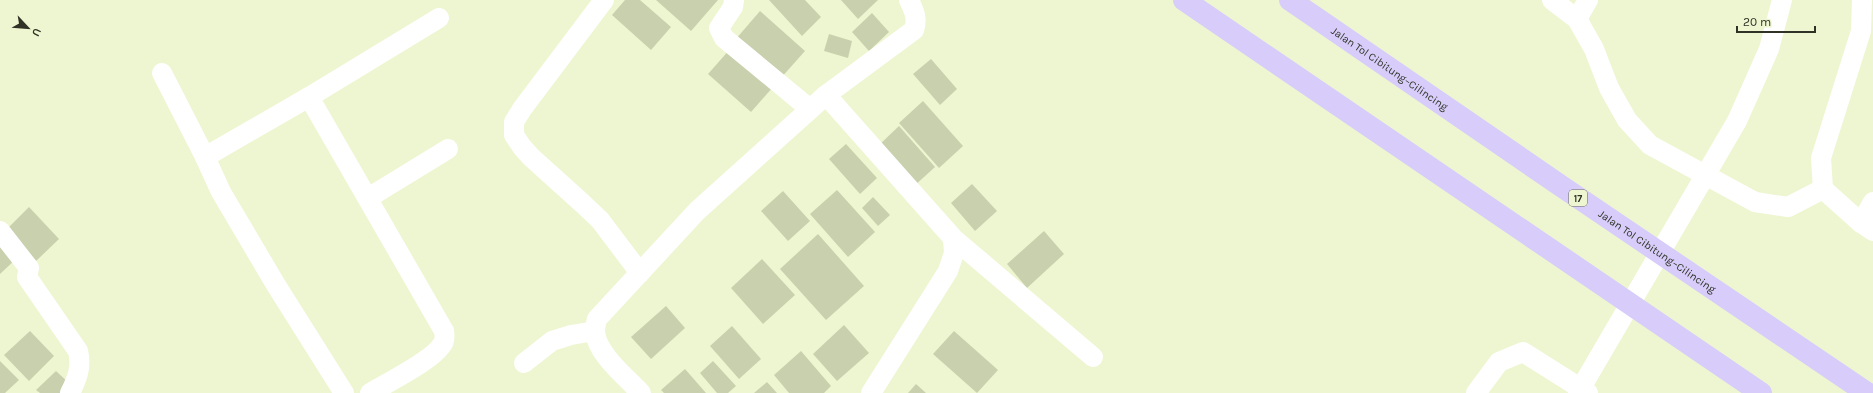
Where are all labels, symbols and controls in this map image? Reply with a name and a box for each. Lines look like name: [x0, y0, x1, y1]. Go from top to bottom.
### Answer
north arrow: [8, 8, 48, 48]
scale bar: [1737, 8, 1815, 34]
text: 20 m: [1743, 15, 1771, 29]
street label: Jalan Tol Cibitung–Cilincing: [1329, 24, 1451, 114]
text: U: [29, 26, 44, 38]
road number: 17: [1569, 190, 1587, 206]
street label: Jalan Tol Cibitung–Cilincing: [1596, 207, 1719, 296]

